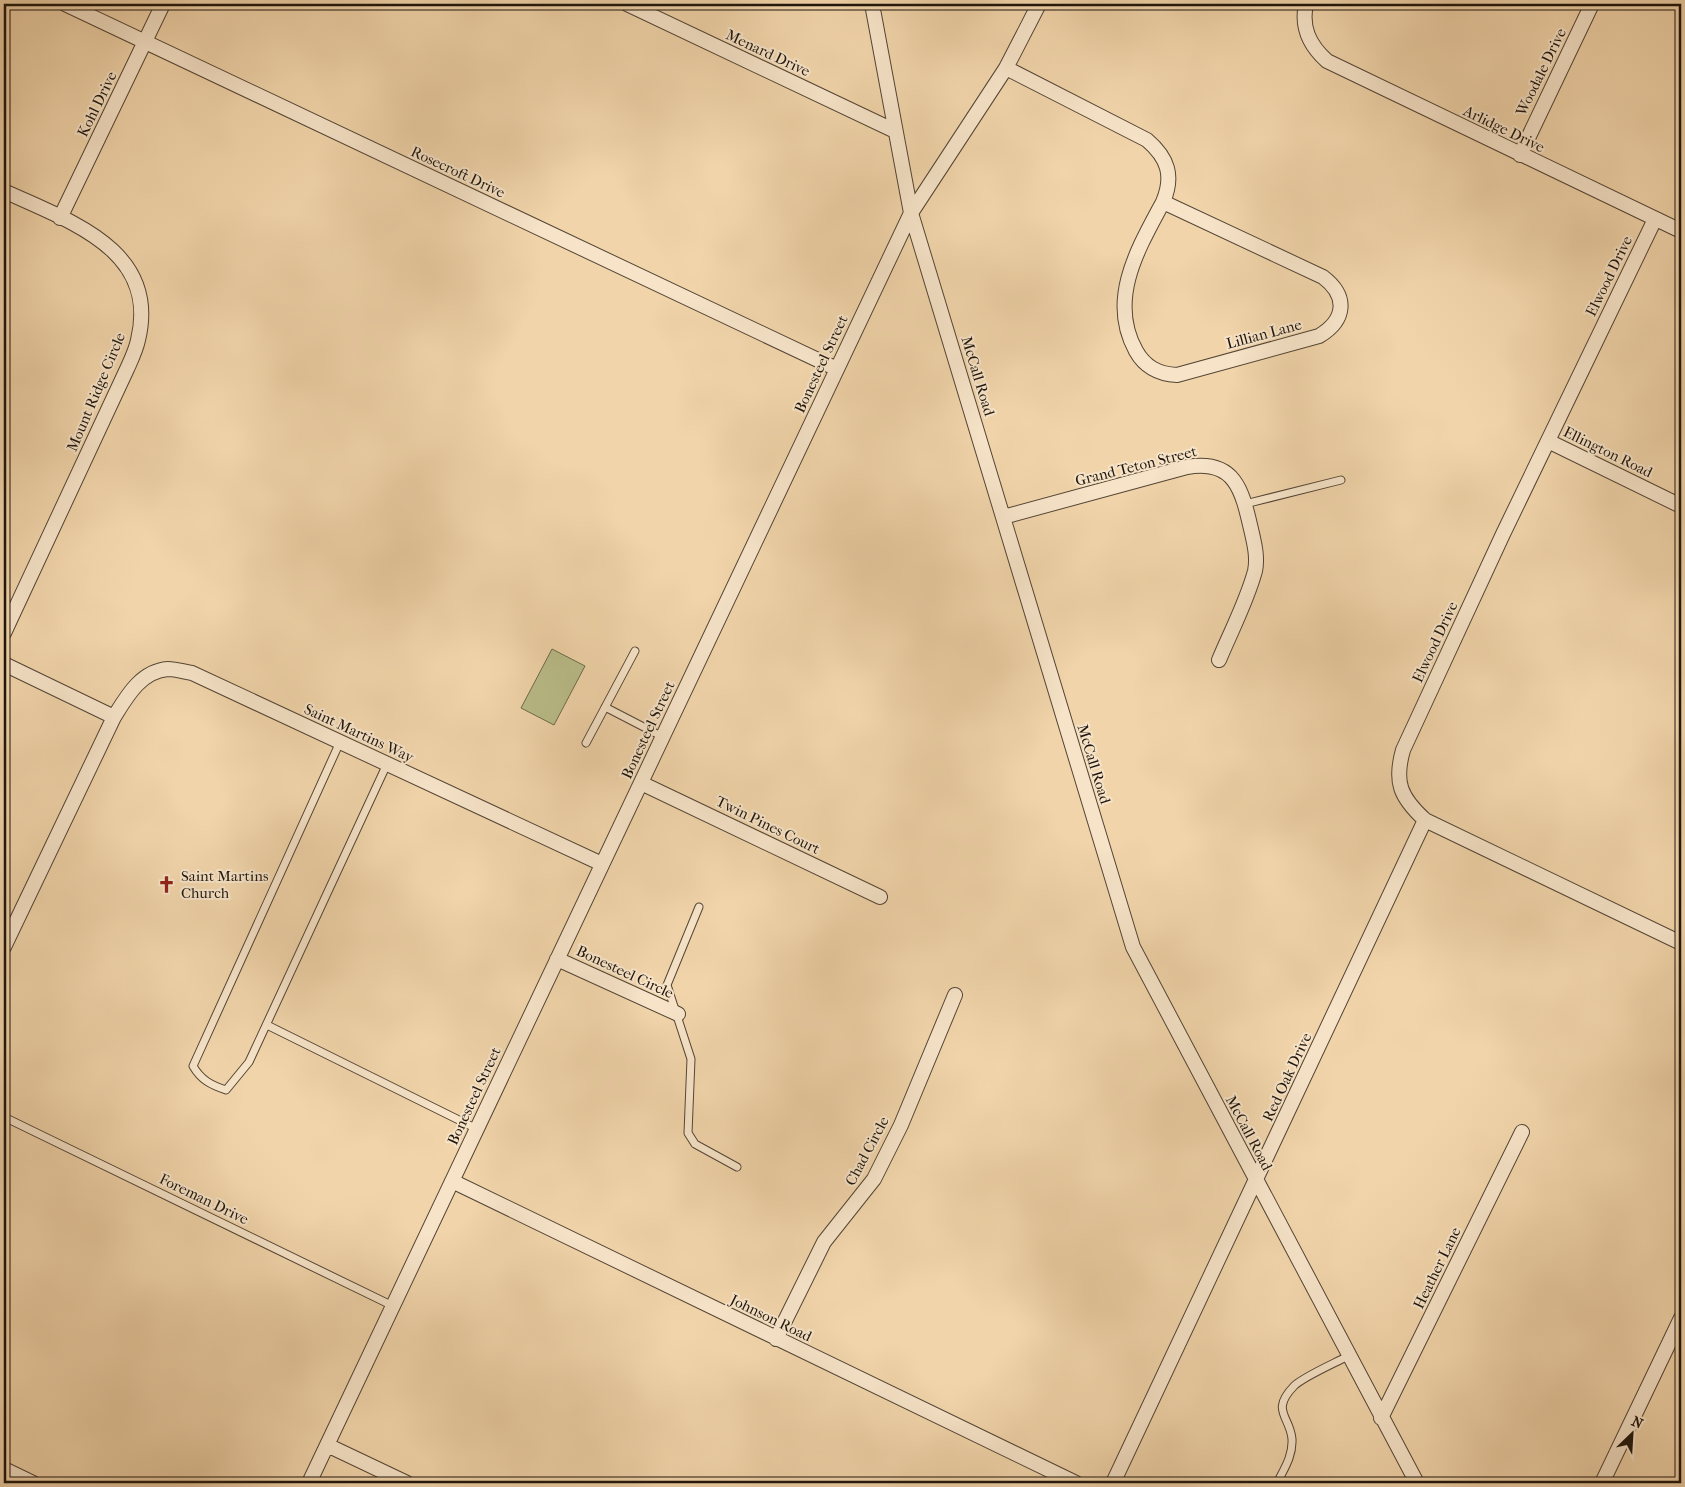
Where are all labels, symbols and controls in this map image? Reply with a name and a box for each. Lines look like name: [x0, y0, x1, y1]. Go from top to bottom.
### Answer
street label: Woodale Drive: [1512, 25, 1570, 120]
street label: Menard Drive: [723, 26, 813, 81]
street label: Kohl Drive: [73, 68, 121, 140]
street label: Arlidge Drive: [1460, 101, 1548, 157]
street label: Rosecroft Drive: [408, 142, 508, 202]
street label: Elwood Drive: [1582, 232, 1636, 319]
street label: Bonesteel Street: [790, 312, 852, 416]
street label: Lillian Lane: [1224, 315, 1304, 353]
street label: Mount Ridge Circle: [63, 329, 129, 454]
street label: McCall Road: [957, 334, 999, 419]
street label: Ellington Road: [1560, 423, 1656, 482]
street label: Grand Teton Street: [1073, 442, 1199, 490]
street label: Elwood Drive: [1408, 598, 1462, 685]
street label: Bonesteel Street: [617, 678, 679, 782]
street label: Saint Martins Way: [301, 700, 418, 767]
street label: McCall Road: [1073, 722, 1115, 807]
street label: Twin Pines Court: [713, 792, 824, 858]
place label: Saint Martins Church: [181, 867, 269, 902]
church icon: Saint Martins Church: [157, 875, 177, 895]
street label: Bonesteel Circle: [574, 942, 677, 1003]
street label: Red Oak Drive: [1259, 1029, 1316, 1124]
street label: Bonesteel Street: [443, 1044, 505, 1148]
street label: McCall Road: [1222, 1093, 1277, 1174]
street label: Chad Circle: [841, 1113, 893, 1189]
street label: Foreman Drive: [156, 1170, 252, 1229]
street label: Heather Lane: [1409, 1224, 1465, 1312]
street label: Johnson Road: [726, 1290, 815, 1346]
north arrow: [1608, 1410, 1658, 1460]
text: N: [1629, 1413, 1646, 1433]

